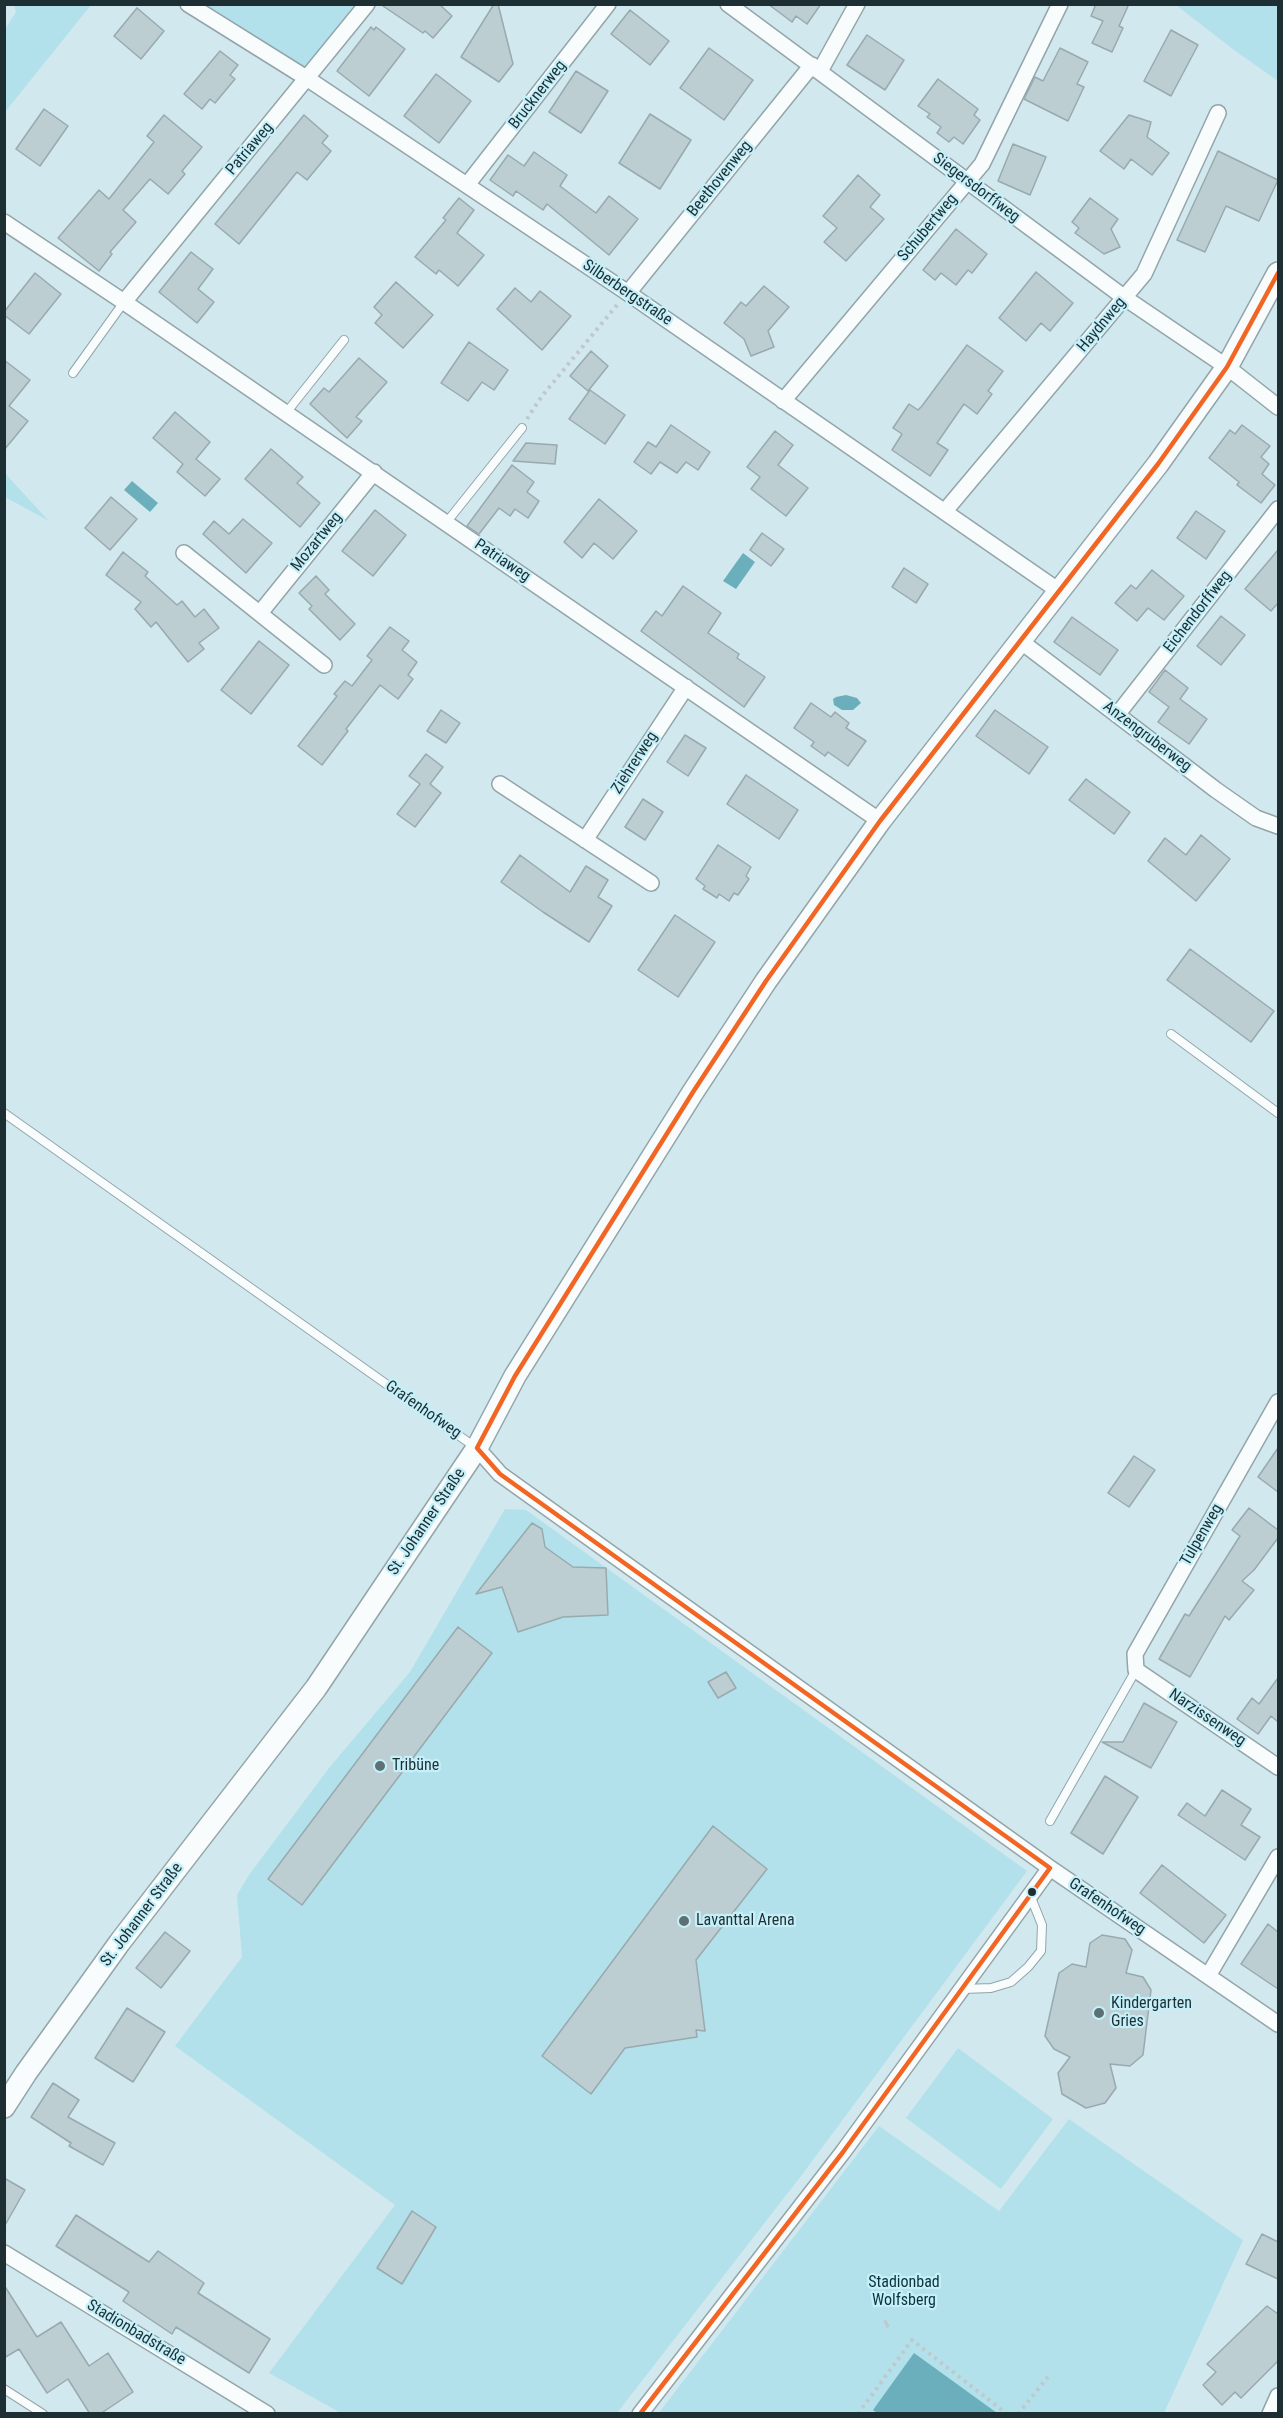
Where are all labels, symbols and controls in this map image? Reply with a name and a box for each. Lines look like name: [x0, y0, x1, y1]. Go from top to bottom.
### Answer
street label: Brucknerweg: [505, 57, 571, 133]
street label: Patriaweg: [222, 119, 278, 179]
street label: Beethovenweg: [684, 137, 756, 221]
street label: Siegersdorffweg: [929, 149, 1023, 227]
street label: Schubertweg: [894, 190, 962, 266]
street label: Silberbergstraße: [579, 256, 675, 330]
street label: Haydnweg: [1074, 294, 1130, 356]
street label: Mozartweg: [287, 509, 347, 575]
street label: Patriaweg: [470, 535, 534, 587]
street label: Eichendorffweg: [1160, 567, 1236, 657]
street label: Anzengruberweg: [1099, 697, 1195, 777]
street label: Ziehrerweg: [608, 728, 662, 798]
street label: Grafenhofweg: [381, 1377, 465, 1443]
street label: St. Johanner Straße: [384, 1465, 470, 1579]
street label: Tulpenweg: [1177, 1501, 1227, 1569]
street label: Narzissenweg: [1165, 1685, 1249, 1751]
place label: Tribüne: [392, 1756, 439, 1776]
marker: Tribüne: [373, 1759, 387, 1773]
street label: St. Johanner Straße: [97, 1859, 187, 1971]
street label: Grafenhofweg: [1065, 1874, 1149, 1940]
unlabelled marker: [1026, 1886, 1038, 1898]
place label: Lavanttal Arena: [696, 1911, 795, 1931]
marker: Lavanttal Arena: [677, 1914, 691, 1928]
place label: Kindergarten Gries: [1111, 1994, 1192, 2032]
marker: Kindergarten Gries: [1092, 2006, 1106, 2020]
park label: Stadionbad Wolfsberg: [868, 2273, 940, 2311]
street label: Stadionbadstraße: [83, 2296, 189, 2370]

